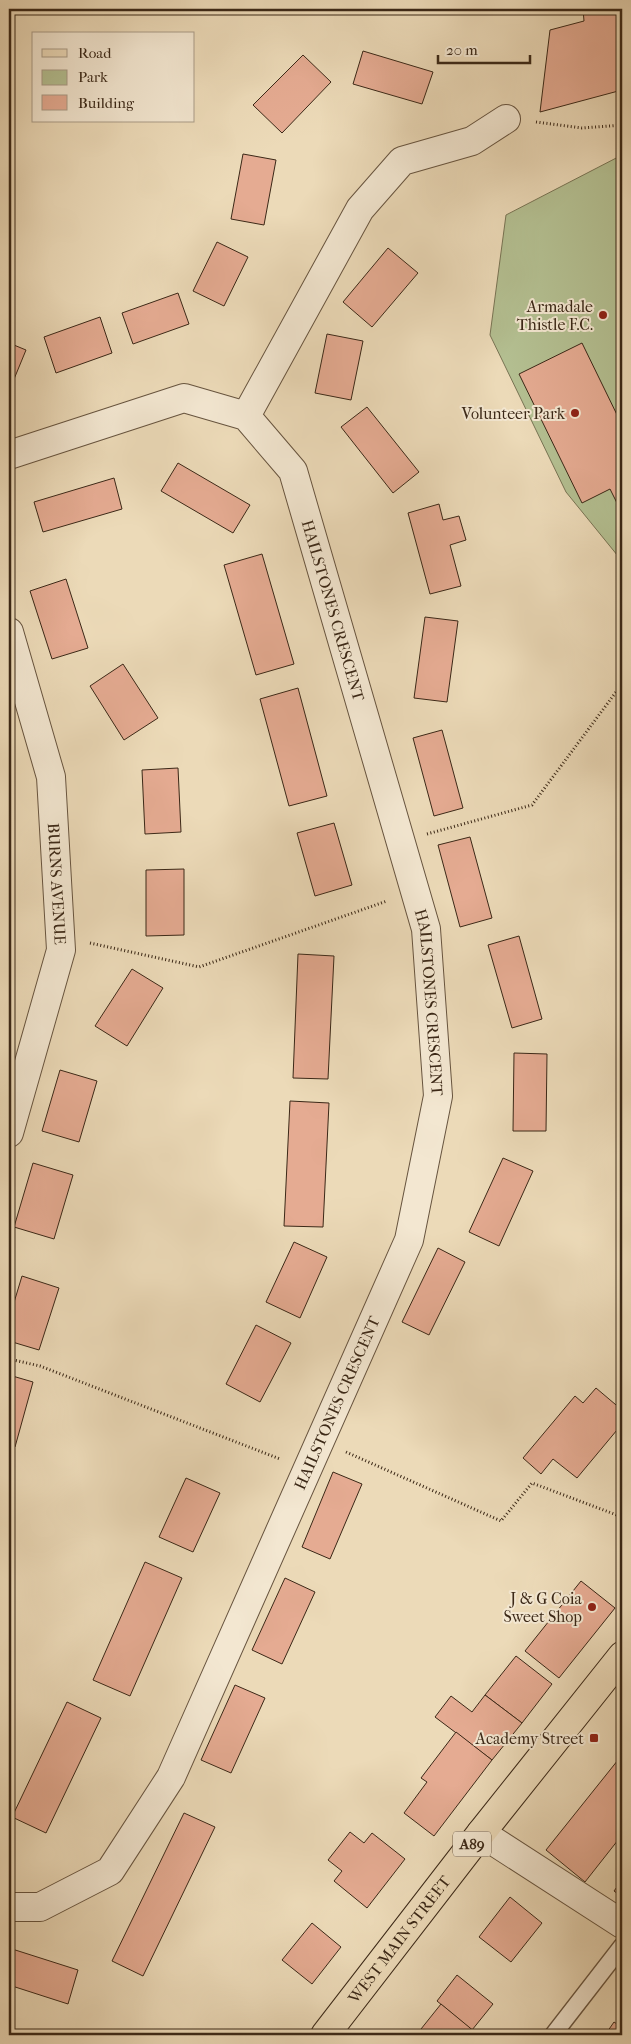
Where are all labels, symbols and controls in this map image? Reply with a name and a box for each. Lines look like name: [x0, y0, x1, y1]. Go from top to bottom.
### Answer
legend: [32, 32, 195, 122]
scale bar: [438, 32, 531, 64]
text: 20 m: [446, 41, 478, 59]
text: Road: [78, 44, 112, 62]
text: Park: [78, 68, 108, 86]
text: Building: [78, 94, 135, 112]
place label: Armadale Thistle F.C.: [517, 297, 593, 334]
marker: Armadale Thistle F.C.: [597, 309, 609, 321]
place label: Volunteer Park: [460, 404, 566, 423]
marker: Volunteer Park: [569, 407, 581, 419]
street label: HAILSTONES CRESCENT: [298, 517, 369, 703]
street label: BURNS AVENUE: [44, 822, 70, 946]
street label: HAILSTONES CRESCENT: [411, 906, 447, 1097]
street label: HAILSTONES CRESCENT: [290, 1313, 384, 1493]
place label: J & G Coia Sweet Shop: [503, 1589, 583, 1626]
marker: J & G Coia Sweet Shop: [586, 1601, 598, 1613]
place label: Academy Street: [475, 1729, 584, 1748]
marker: Academy Street: [588, 1732, 600, 1744]
road number: A89: [453, 1832, 491, 1856]
street label: WEST MAIN STREET: [343, 1872, 454, 2007]

